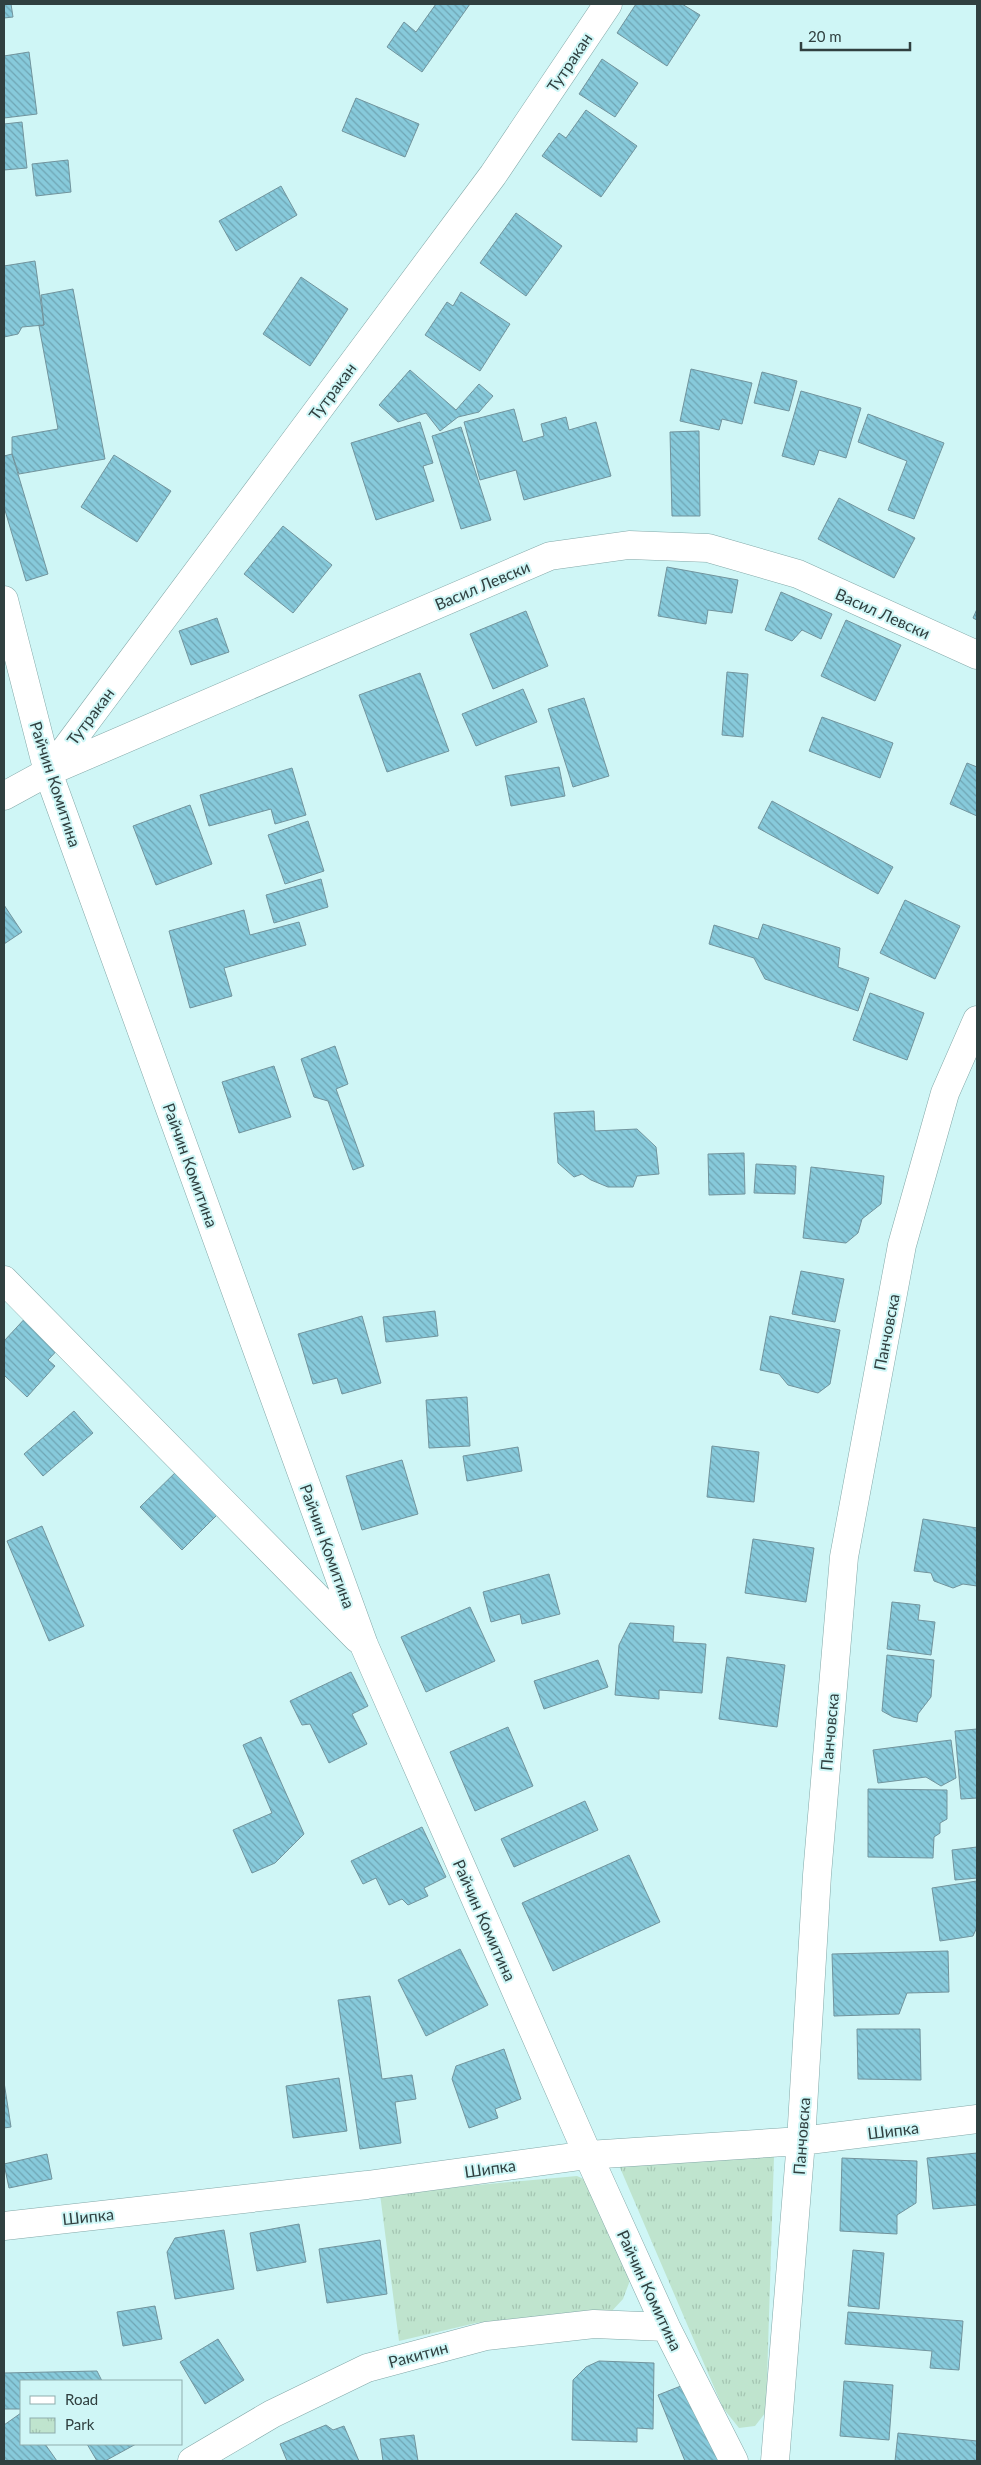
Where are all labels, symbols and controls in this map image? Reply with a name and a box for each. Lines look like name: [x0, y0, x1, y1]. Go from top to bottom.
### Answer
scale bar: [801, 20, 910, 52]
text: 20 m: [808, 27, 842, 45]
street label: Тутракан: [543, 29, 595, 95]
street label: Тутракан: [304, 359, 360, 423]
street label: Васил Левски: [432, 556, 532, 614]
street label: Васил Левски: [833, 584, 933, 642]
street label: Тутракан: [62, 684, 118, 748]
street label: Райчин Комитина: [27, 719, 85, 849]
street label: Райчин Комитина: [160, 1100, 222, 1230]
street label: Панчовска: [869, 1292, 903, 1372]
street label: Райчин Комитина: [297, 1481, 359, 1611]
street label: Панчовска: [816, 1693, 842, 1771]
street label: Райчин Комитина: [450, 1856, 520, 1984]
street label: Панчовска: [789, 2097, 813, 2175]
street label: Шипка: [866, 2117, 920, 2143]
street label: Шипка: [463, 2155, 517, 2181]
street label: Шипка: [61, 2204, 115, 2228]
street label: Райчин Комитина: [614, 2227, 686, 2353]
street label: Ракитин: [386, 2337, 450, 2371]
legend: [20, 2380, 182, 2445]
text: Road: [65, 2390, 98, 2408]
text: Park: [65, 2415, 95, 2433]

